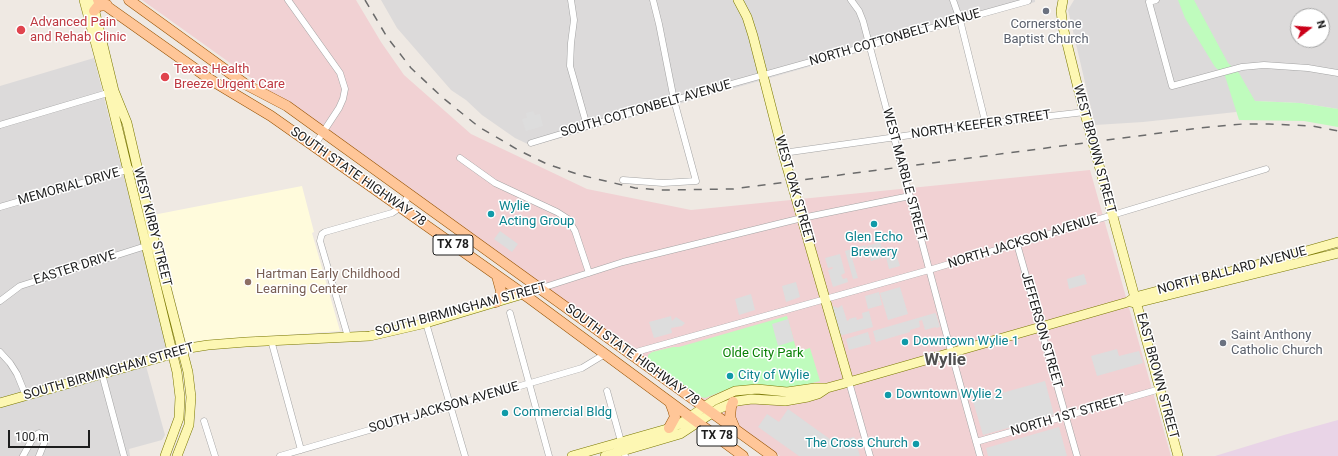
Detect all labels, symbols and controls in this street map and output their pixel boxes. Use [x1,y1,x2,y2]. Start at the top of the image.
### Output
street label: NORTH COTTONBELT AVENUE [808,6,982,70]
marker: Cornerstone Baptist Church [1041,6,1051,16]
north arrow [1290,8,1330,48]
place label: Advanced Pain and Rehab Clinic [30,15,126,46]
place label: Cornerstone Baptist Church [1003,17,1089,48]
text: N [1314,19,1328,30]
marker: Advanced Pain and Rehab Clinic [15,24,27,36]
place label: Texas Health Breeze Urgent Care [174,62,285,93]
marker: Texas Health Breeze Urgent Care [159,71,171,83]
street label: SOUTH COTTONBELT AVENUE [559,77,733,141]
street label: WEST BROWN STREET [1069,83,1119,215]
street label: WEST MARBLE STREET [879,107,929,243]
street label: NORTH KEEFER STREET [910,107,1052,143]
street label: SOUTH STATE HIGHWAY 78 [287,124,429,230]
street label: WEST OAK STREET [771,134,817,246]
street label: MEMORIAL DRIVE [16,165,122,209]
street label: WEST KIRBY STREET [130,166,174,288]
place label: Wylie Acting Group [499,199,574,230]
marker: Wylie Acting Group [486,209,496,219]
street label: NORTH JACKSON AVENUE [946,212,1100,272]
marker: Glen Echo Brewery [869,219,879,229]
place label: Glen Echo Brewery [845,230,903,261]
road number: TX 78 [433,235,473,255]
street label: NORTH BALLARD AVENUE [1156,244,1308,298]
street label: EASTER DRIVE [32,247,118,289]
place label: Hartman Early Childhood Learning Center [256,267,400,298]
street label: JEFFERSON STREET [1017,270,1065,390]
marker: Hartman Early Childhood Learning Center [243,277,253,287]
street label: SOUTH BIRMINGHAM STREET [374,280,548,340]
street label: SOUTH STATE HIGHWAY 78 [562,301,702,409]
street label: EAST BROWN STREET [1133,311,1181,441]
place label: Saint Anthony Catholic Church [1231,328,1323,359]
place label: Downtown Wylie 1 [913,334,1019,350]
marker: Downtown Wylie 1 [900,337,910,347]
marker: Saint Anthony Catholic Church [1218,338,1228,348]
street label: SOUTH BIRMINGHAM STREET [22,340,196,404]
park label: Olde City Park [722,346,804,362]
district label: Wylie [924,351,966,371]
place label: City of Wylie [738,368,809,384]
marker: City of Wylie [725,371,735,381]
street label: SOUTH JACKSON AVENUE [367,379,521,437]
place label: Downtown Wylie 2 [896,387,1002,403]
marker: Downtown Wylie 2 [883,390,893,400]
street label: NORTH 1ST STREET [1009,392,1127,440]
place label: Commercial Bldg [513,405,612,421]
marker: Commercial Bldg [500,408,510,418]
scale bar [10,422,92,448]
road number: TX 78 [697,426,737,446]
text: 100 m [15,430,49,444]
place label: The Cross Church [805,436,908,452]
marker: The Cross Church [911,439,921,449]

